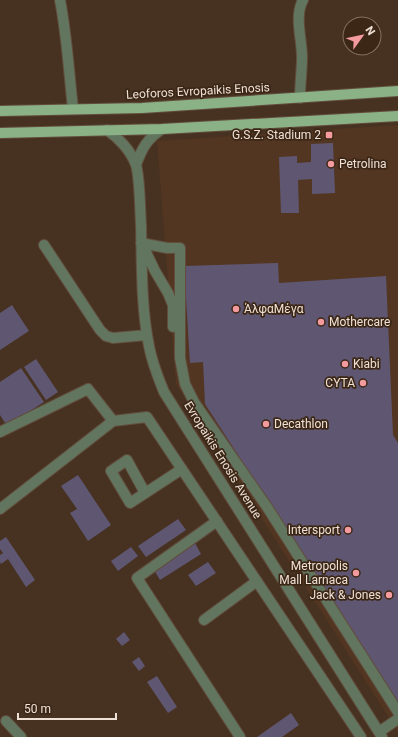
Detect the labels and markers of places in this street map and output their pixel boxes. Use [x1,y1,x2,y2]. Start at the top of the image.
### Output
place label: G.S.Z. Stadium 2 [232,128,321,142]
marker: G.S.Z. Stadium 2 [324,130,334,140]
place label: Petrolina [339,157,387,171]
marker: Petrolina [326,159,336,169]
place label: ΆλφαΜέγα [244,302,304,316]
marker: ΆλφαΜέγα [231,304,241,314]
place label: Mothercare [329,315,390,329]
marker: Mothercare [316,317,326,327]
place label: Kiabi [353,357,380,371]
marker: Kiabi [340,359,350,369]
place label: CYTA [325,376,355,390]
marker: CYTA [358,378,368,388]
place label: Decathlon [274,417,328,431]
marker: Decathlon [261,419,271,429]
place label: Intersport [288,523,340,537]
marker: Intersport [343,525,353,535]
place label: Metropolis Mall Larnaca [279,559,348,587]
marker: Metropolis Mall Larnaca [351,568,361,578]
place label: Jack & Jones [309,588,381,602]
marker: Jack & Jones [384,590,394,600]

